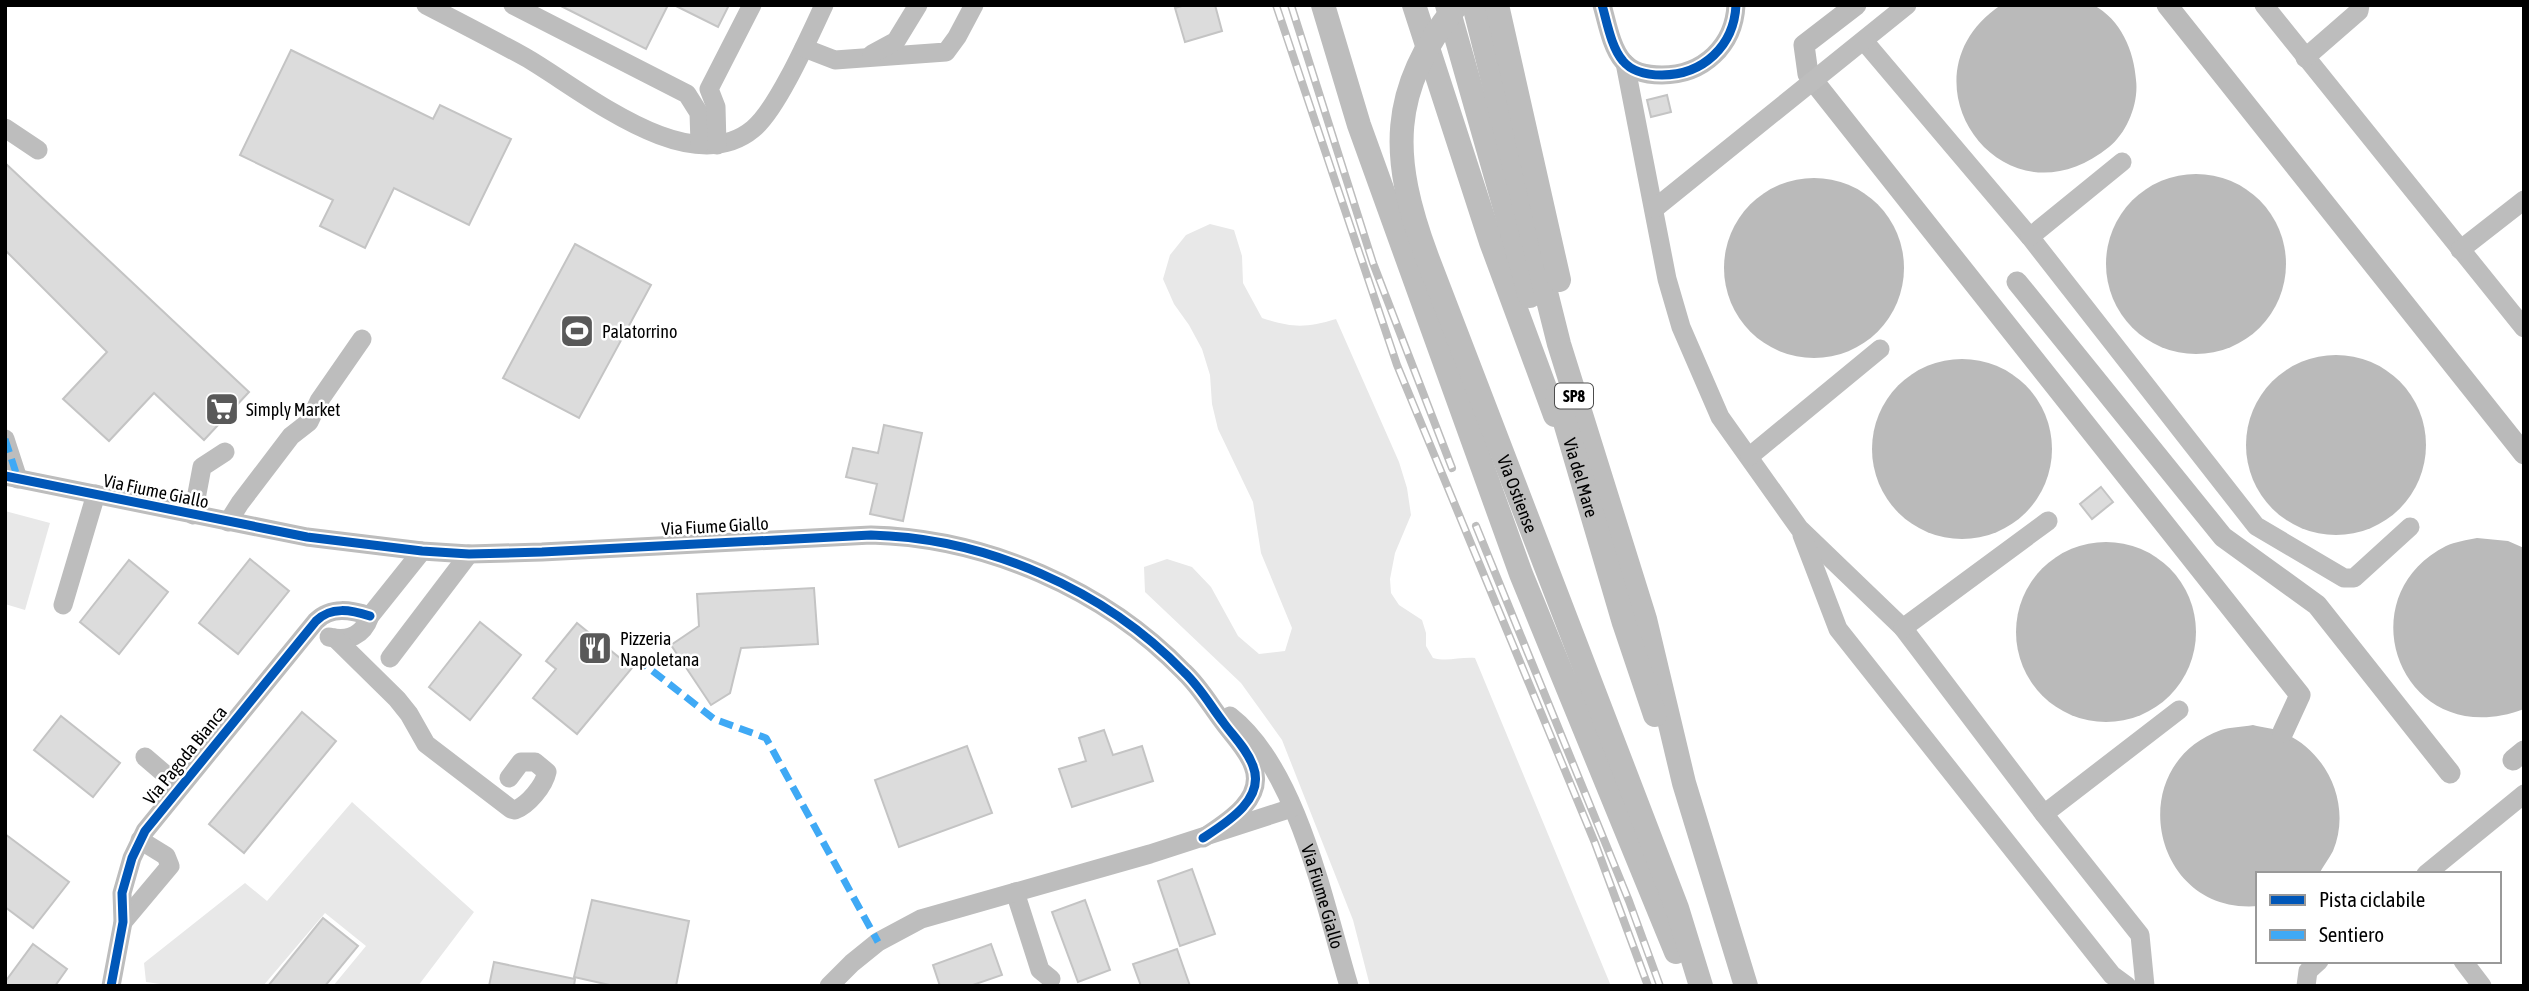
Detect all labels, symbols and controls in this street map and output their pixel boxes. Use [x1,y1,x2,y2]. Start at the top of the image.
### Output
sports icon: Palatorrino [558,312,596,350]
place label: Palatorrino [602,321,677,342]
road number: SP8 [1555,384,1593,408]
supermarket icon: Simply Market [203,390,241,428]
place label: Simply Market [246,399,340,420]
street label: Via del Mare [1560,435,1603,520]
street label: Via Ostiense [1494,452,1542,536]
street label: Via Fiume Giallo [101,470,211,512]
street label: Via Fiume Giallo [661,513,769,539]
place label: Pizzeria Napoletana [620,628,699,670]
restaurant icon: Pizzeria Napoletana [576,629,614,667]
street label: Via Pagoda Bianca [139,702,231,808]
street label: Via Fiume Giallo [1297,842,1348,951]
legend [2256,872,2501,963]
text: Pista ciclabile [2319,887,2425,911]
text: Sentiero [2319,922,2384,946]

